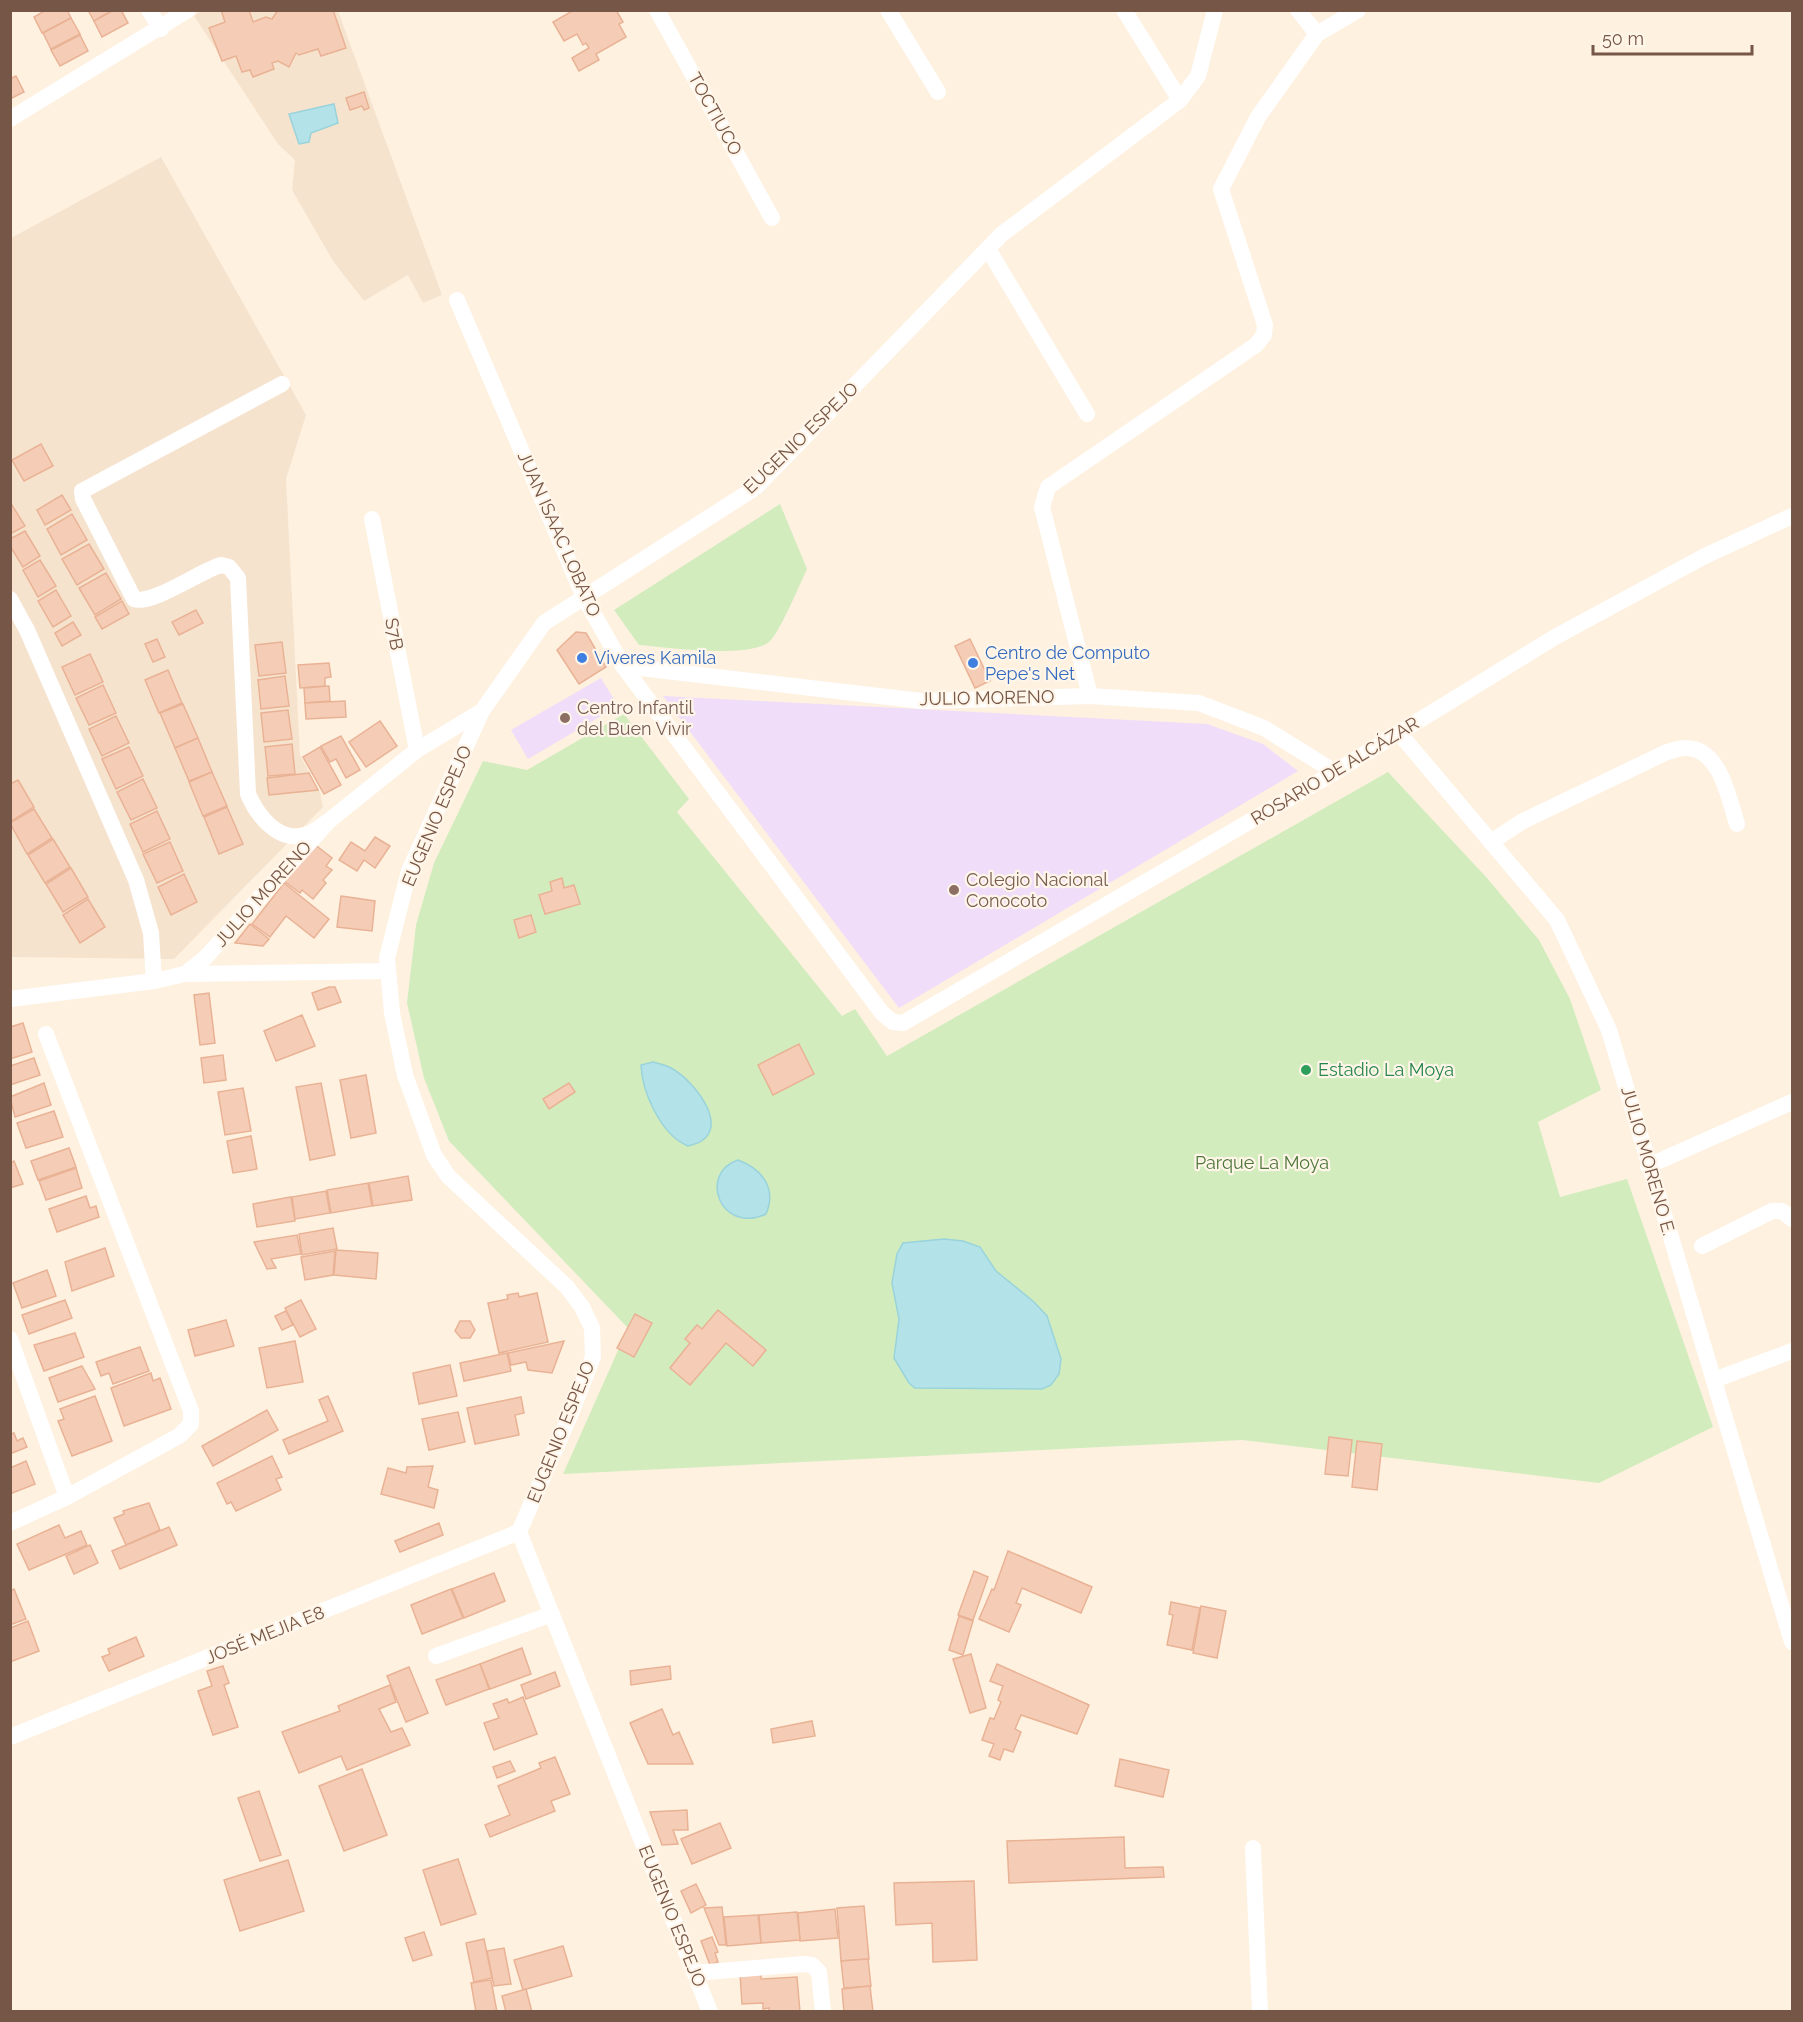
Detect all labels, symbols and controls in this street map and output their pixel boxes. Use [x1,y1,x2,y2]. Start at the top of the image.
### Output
scale bar [1593,18,1752,56]
text: 50 m [1602,28,1644,49]
street label: TOCTIUCO [684,69,747,159]
street label: EUGENIO ESPEJO [739,378,862,498]
street label: JUAN ISAAC LOBATO [514,448,605,620]
street label: S7B [381,616,408,652]
place label: Centro de Computo Pepe's Net [985,642,1150,684]
place label: Viveres Kamila [594,647,716,668]
marker: Viveres Kamila [575,651,589,665]
marker: Centro de Computo Pepe's Net [966,656,980,670]
street label: JULIO MORENO [919,686,1055,709]
place label: Centro Infantil del Buen Vivir [577,697,694,739]
marker: Centro Infantil del Buen Vivir [558,711,572,725]
street label: ROSARIO DE ALCÁZAR [1247,711,1423,829]
street label: EUGENIO ESPEJO [397,742,476,889]
street label: JULIO MORENO [210,837,316,951]
place label: Colegio Nacional Conocoto [966,869,1108,911]
marker: Colegio Nacional Conocoto [947,883,961,897]
place label: Estadio La Moya [1318,1059,1454,1080]
marker: Estadio La Moya [1299,1063,1313,1077]
street label: JULIO MORENO E. [1617,1084,1680,1238]
park label: Parque La Moya [1195,1152,1329,1173]
street label: EUGENIO ESPEJO [523,1358,599,1506]
street label: JOSÉ MEJIA E8 [202,1600,327,1668]
street label: EUGENIO ESPEJO [634,1842,710,1990]

